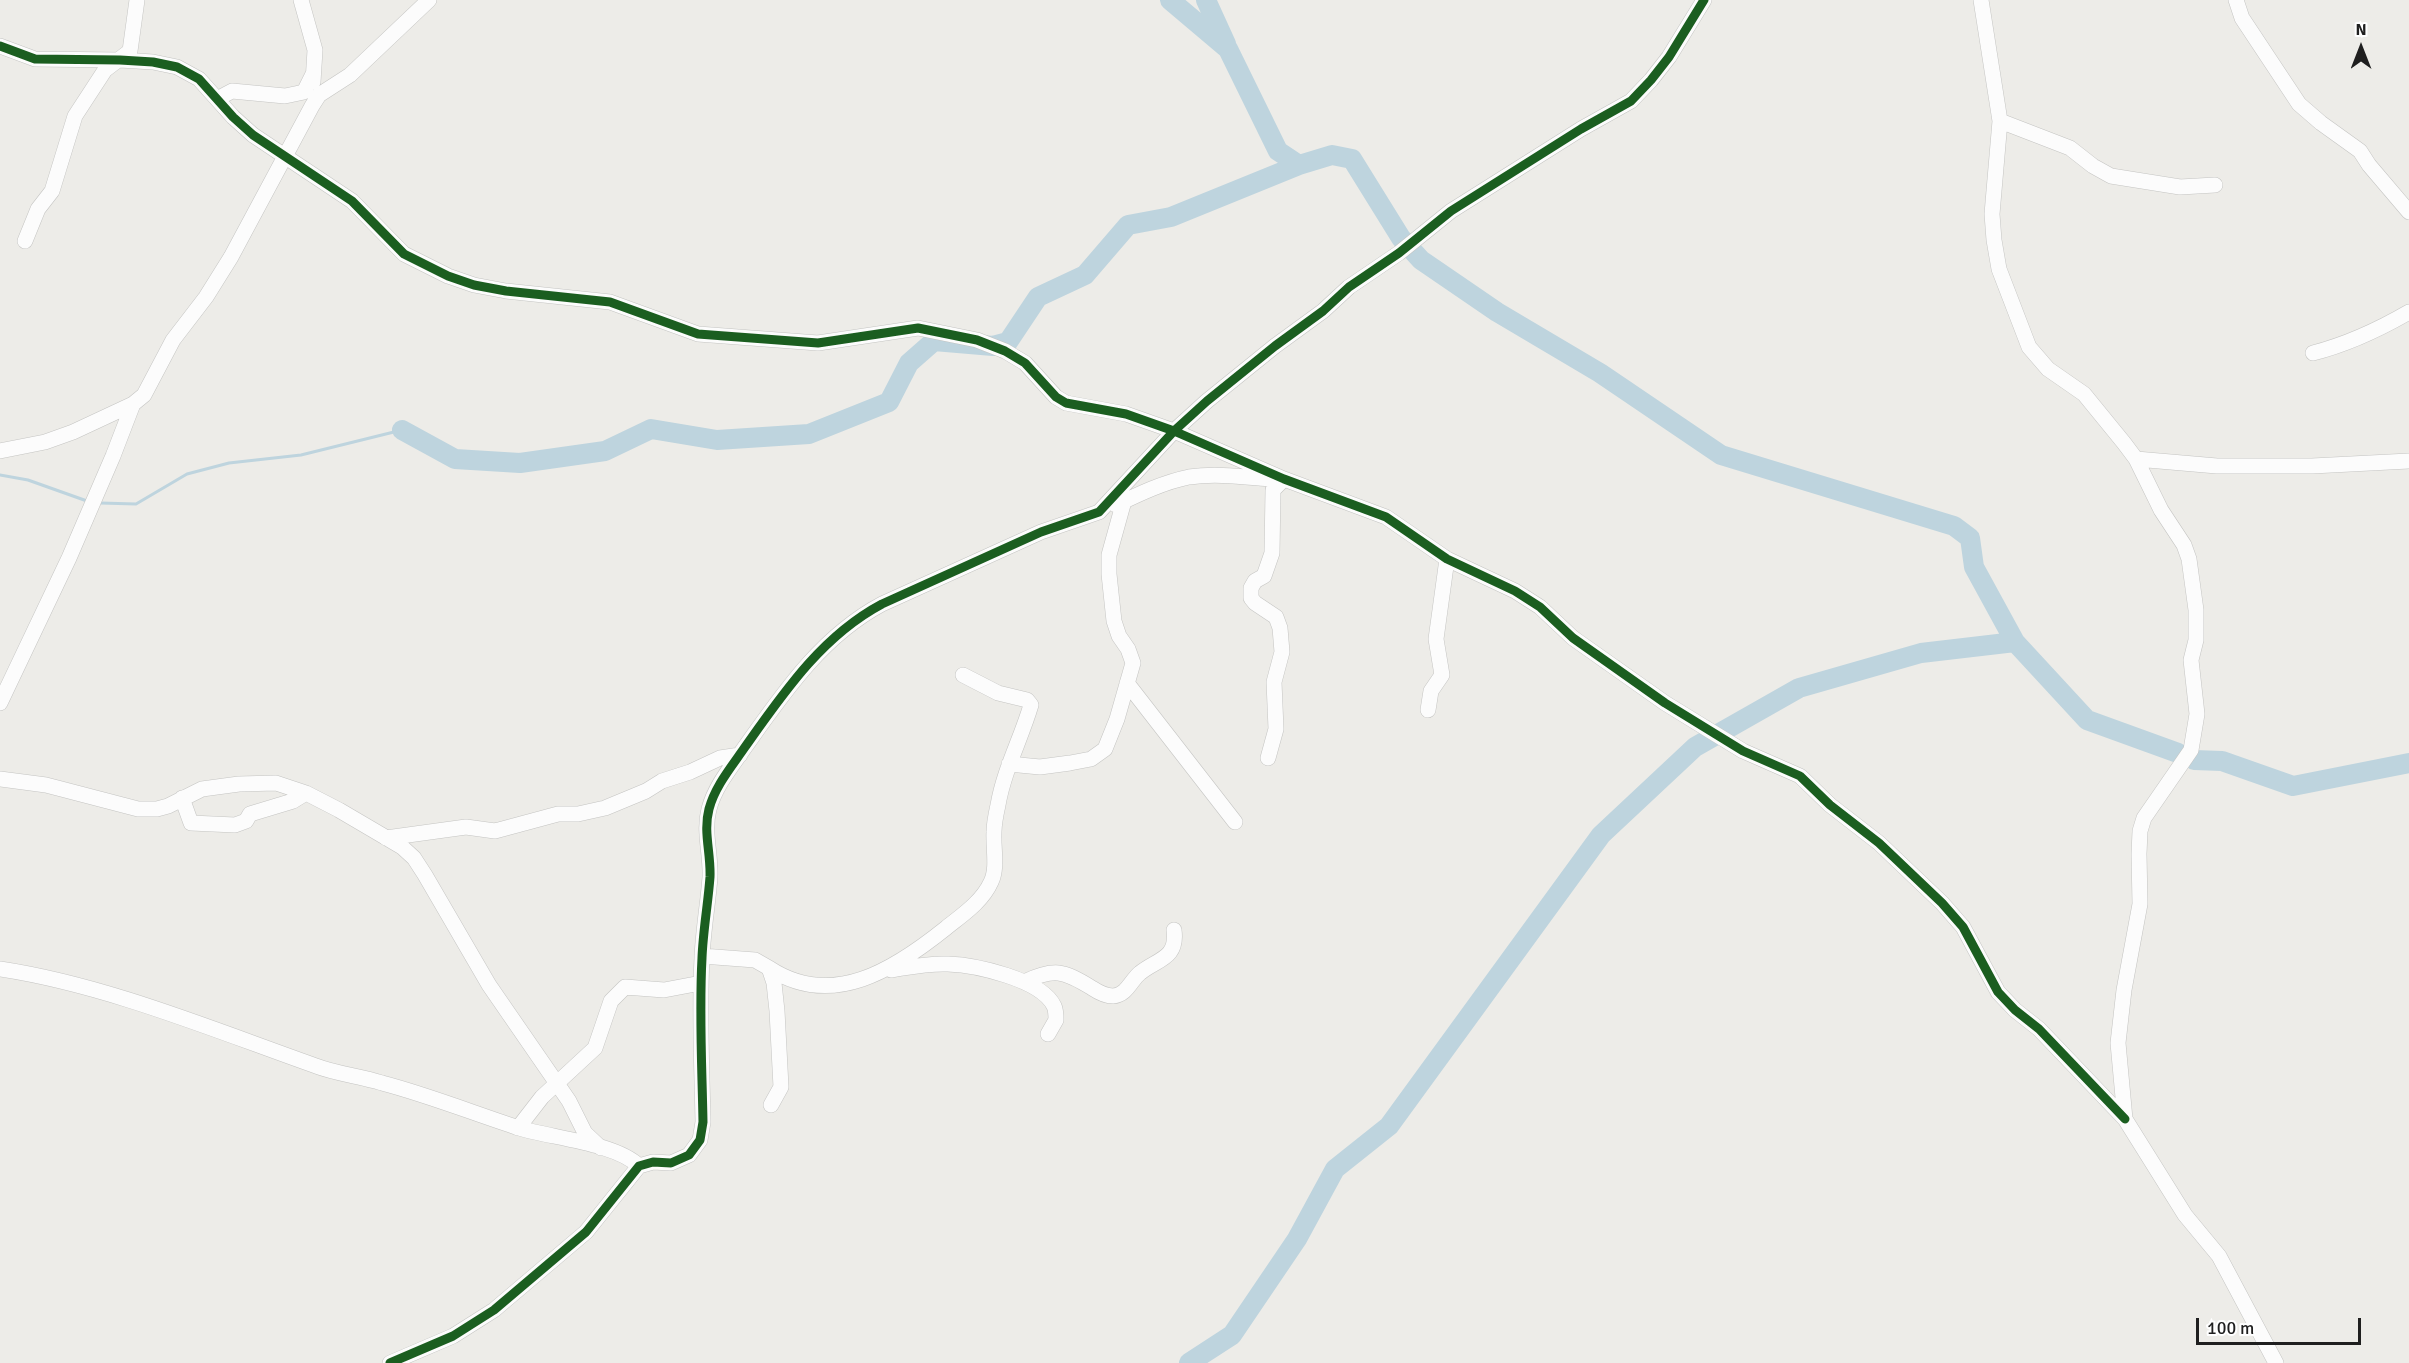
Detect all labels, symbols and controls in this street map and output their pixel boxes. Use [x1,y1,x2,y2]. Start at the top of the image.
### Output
north arrow [2331,18,2391,78]
text: N [2355,20,2367,40]
scale bar [2199,1306,2364,1344]
text: 100 m [2207,1317,2254,1339]

